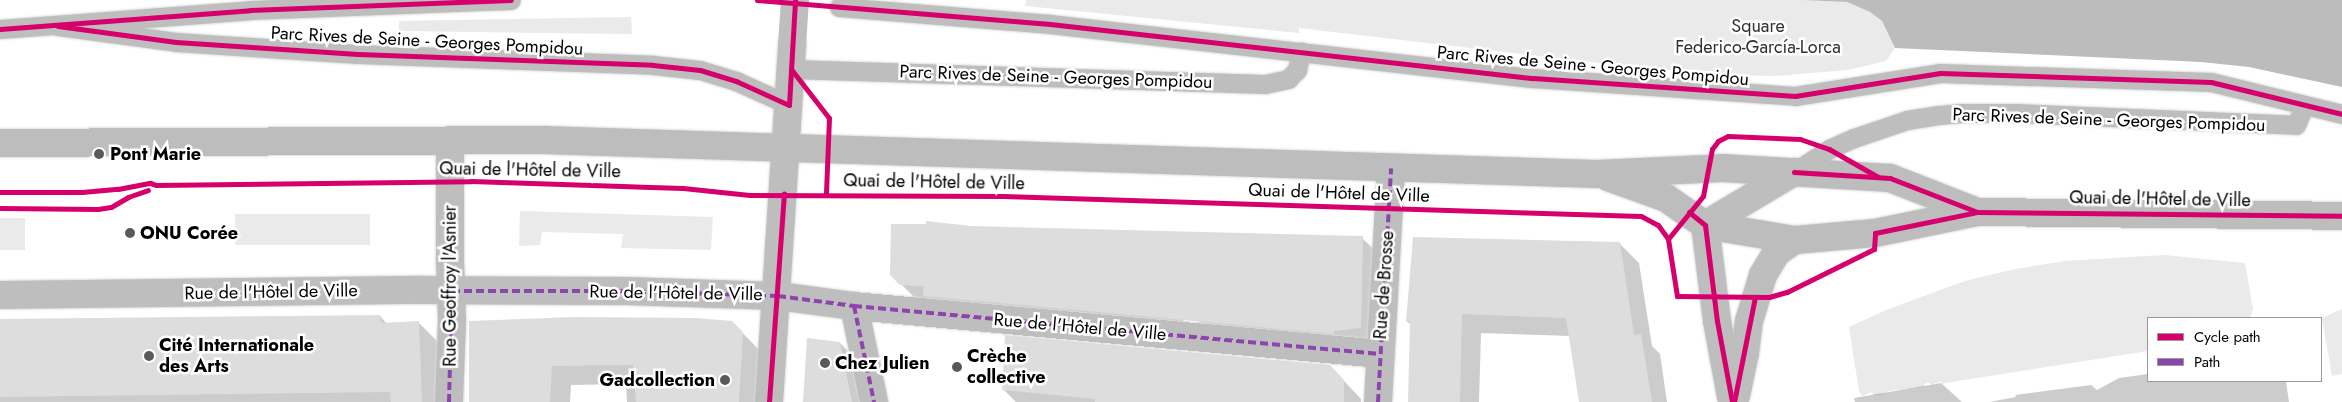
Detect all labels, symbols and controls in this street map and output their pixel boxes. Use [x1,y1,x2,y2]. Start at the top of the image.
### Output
park label: Square Federico-García-Lorca [1675,16,1841,58]
street label: Parc Rives de Seine - Georges Pompidou [270,22,584,60]
street label: Parc Rives de Seine - Georges Pompidou [1436,42,1750,90]
street label: Parc Rives de Seine - Georges Pompidou [899,61,1213,93]
street label: Parc Rives de Seine - Georges Pompidou [1952,104,2266,136]
place label: Pont Marie [110,143,201,165]
marker: Pont Marie [92,147,106,161]
street label: Quai de l'Hôtel de Ville [439,158,621,182]
street label: Quai de l'Hôtel de Ville [843,170,1025,194]
street label: Quai de l'Hôtel de Ville [1248,179,1430,207]
street label: Quai de l'Hôtel de Ville [2069,187,2251,211]
street label: Rue Geoffroy l'Asnier [439,205,461,367]
place label: ONU Corée [140,222,238,244]
marker: ONU Corée [124,227,136,239]
street label: Rue de Brosse [1369,230,1399,340]
street label: Rue de l'Hôtel de Ville [184,280,358,304]
street label: Rue de l'Hôtel de Ville [589,281,763,305]
street label: Rue de l'Hôtel de Ville [993,309,1167,345]
legend [2147,317,2322,382]
text: Cycle path [2194,326,2261,348]
place label: Cité Internationale des Arts [159,335,314,378]
place label: Crèche collective [967,346,1046,388]
marker: Cité Internationale des Arts [143,350,155,362]
text: Path [2194,351,2220,373]
place label: Chez Julien [835,352,929,374]
marker: Chez Julien [819,357,831,369]
marker: Crèche collective [951,361,963,373]
place label: Gadcollection [599,369,715,391]
marker: Gadcollection [719,374,731,386]

